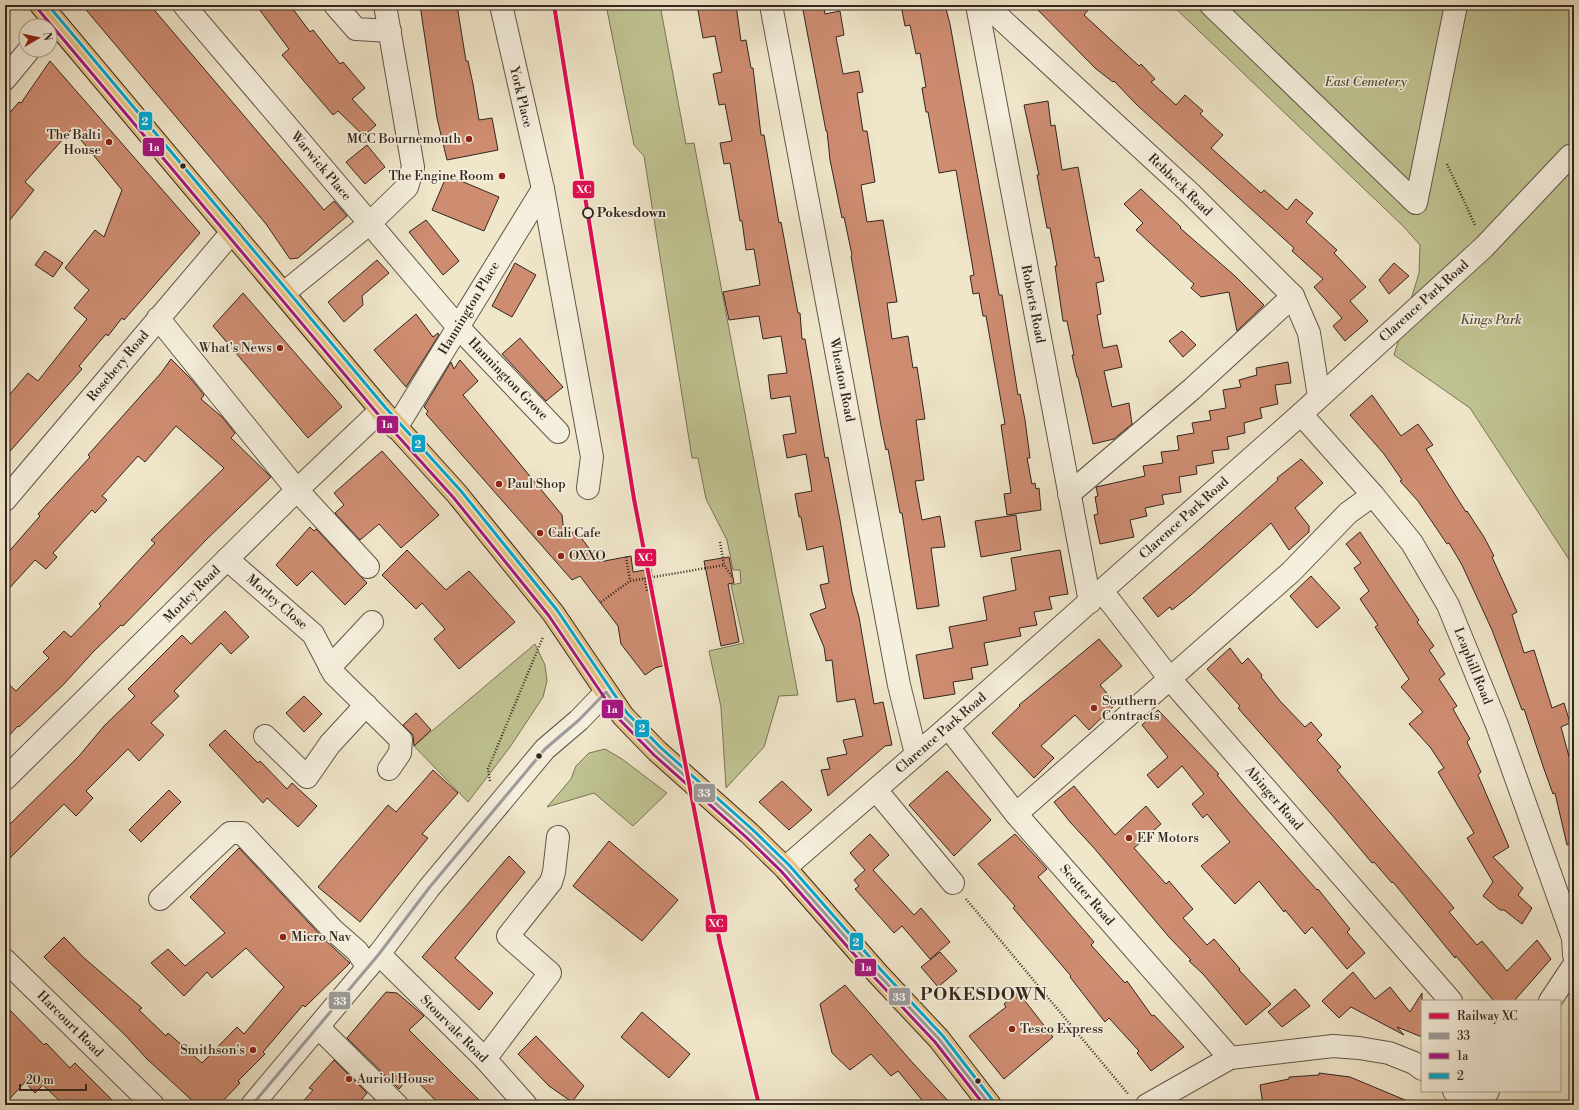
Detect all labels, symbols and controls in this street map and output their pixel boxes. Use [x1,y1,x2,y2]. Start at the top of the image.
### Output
north arrow [18,18,58,58]
text: N [39,31,55,42]
street label: York Place [506,64,536,130]
park label: East Cemetery [1324,74,1407,90]
line badge: 2 [138,111,153,131]
text: 2 [142,115,149,129]
place label: The Balti House [47,127,101,158]
street label: Warwick Place [287,127,355,204]
place label: MCC Bournemouth [346,131,461,147]
marker: MCC Bournemouth [464,134,474,144]
marker: The Balti House [104,137,114,147]
line badge: 1a [142,137,165,157]
text: 1a [148,141,160,155]
street label: Rebbeck Road [1145,150,1216,220]
unlabelled marker [178,161,188,171]
place label: The Engine Room [388,168,495,184]
marker: The Engine Room [497,171,507,181]
line badge: XC [572,180,595,199]
text: XC [575,183,592,197]
place label: Pokesdown [597,205,666,221]
marker: Pokesdown [582,207,594,219]
street label: Clarence Park Road [1376,256,1472,345]
street label: Hannington Place [435,258,503,358]
street label: Roberts Road [1018,264,1049,345]
park label: Kings Park [1460,312,1522,328]
street label: Rosebery Road [84,327,153,405]
street label: Hannington Grove [465,334,552,424]
street label: Wheaton Road [826,336,858,424]
place label: What's News [198,340,272,356]
marker: What's News [275,343,285,353]
line badge: 1a [376,415,399,434]
text: 1a [381,418,393,432]
line badge: 2 [411,434,426,453]
text: 2 [415,438,422,452]
street label: Clarence Park Road [1136,473,1232,562]
place label: Paul Shop [507,476,566,492]
marker: Paul Shop [494,479,504,489]
place label: Cali Cafe [548,525,601,541]
marker: Cali Cafe [535,528,545,538]
place label: OXXO [569,548,606,564]
line badge: XC [634,548,657,567]
marker: OXXO [556,551,566,561]
text: XC [636,551,653,565]
street label: Morley Road [160,562,224,626]
street label: Morley Close [243,571,311,633]
street label: Leaphill Road [1450,625,1496,707]
street label: Clarence Park Road [892,689,990,777]
place label: Southern Contracts [1102,693,1160,724]
line badge: 1a [601,699,624,719]
text: 1a [606,703,618,717]
marker: Southern Contracts [1089,703,1099,713]
line badge: 2 [634,719,650,738]
text: 2 [639,722,646,736]
unlabelled marker [534,751,544,761]
street label: Abinger Road [1241,762,1307,834]
line badge: 33 [693,783,716,803]
text: 33 [697,787,711,801]
place label: EF Motors [1137,830,1199,846]
marker: EF Motors [1124,833,1134,843]
street label: Scotter Road [1056,861,1118,929]
line badge: XC [705,914,728,933]
text: XC [707,917,724,931]
place label: Micro Nav [291,929,352,945]
marker: Micro Nav [278,932,288,942]
line badge: 2 [849,932,864,951]
text: 2 [853,936,860,950]
line badge: 1a [854,958,877,977]
text: 1a [860,961,872,975]
district label: POKESDOWN [920,984,1048,1006]
line badge: 33 [888,987,911,1006]
street label: Harcourt Road [34,988,107,1061]
line badge: 33 [328,991,351,1010]
text: 33 [892,991,906,1005]
street label: Stourvale Road [417,992,492,1067]
text: 33 [333,995,347,1009]
legend [1421,1000,1561,1092]
text: Railway XC [1457,1009,1518,1024]
place label: Tesco Express [1020,1021,1104,1037]
marker: Tesco Express [1007,1024,1017,1034]
text: 33 [1457,1029,1471,1044]
place label: Smithson's [180,1042,245,1058]
marker: Smithson's [248,1045,258,1055]
text: 1a [1457,1049,1469,1064]
scale bar [20,1066,86,1092]
text: 2 [1457,1069,1464,1084]
place label: Auriol House [356,1071,435,1087]
text: 20 m [26,1073,54,1088]
marker: Auriol House [344,1074,354,1084]
unlabelled marker [973,1076,983,1086]

